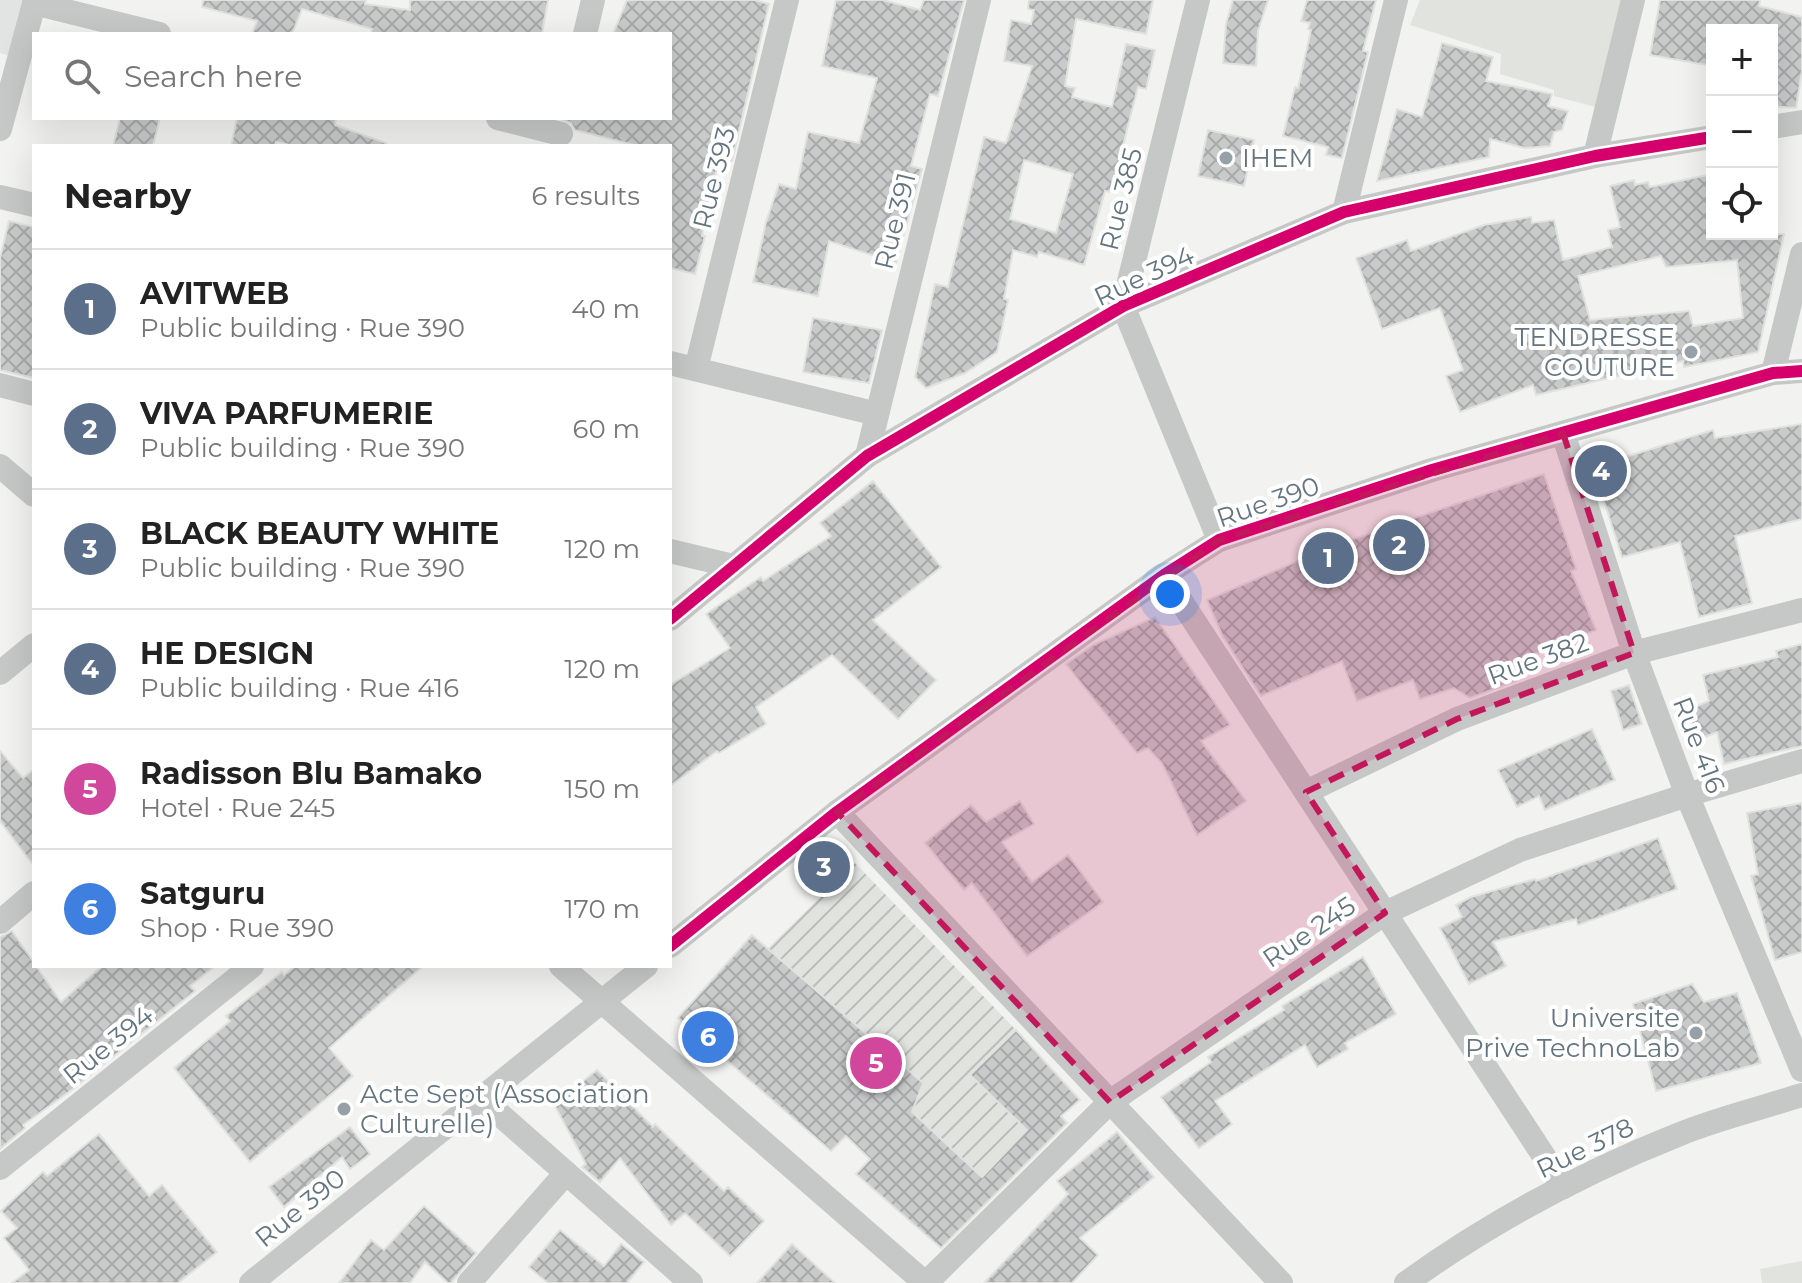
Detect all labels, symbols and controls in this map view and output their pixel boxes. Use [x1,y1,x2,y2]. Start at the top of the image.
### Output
map controls [1706,24,1778,240]
button: + [1706,24,1778,96]
search box [32,32,672,120]
icon: search [60,54,104,98]
text: Search here [124,58,302,95]
button: − [1706,96,1778,168]
street label: Rue 393 [686,124,742,232]
place label: IHEM [1242,142,1313,174]
street label: Rue 385 [1093,144,1149,254]
marker: IHEM [1217,149,1235,167]
button: locate [1706,168,1778,240]
street label: Rue 391 [868,169,922,273]
text: Nearby [64,175,191,217]
text: 6 results [531,180,640,212]
street label: Rue 394 [1089,239,1199,313]
text: AVITWEB [140,275,289,312]
text: 1 [85,293,95,325]
text: 40 m [571,293,640,325]
text: Public building · Rue 390 [140,312,465,344]
place label: TENDRESSE COUTURE [1515,321,1675,383]
marker: TENDRESSE COUTURE [1682,343,1700,361]
text: VIVA PARFUMERIE [140,395,433,432]
text: 2 [82,413,98,445]
text: 60 m [573,413,640,445]
text: Public building · Rue 390 [140,432,465,464]
pin: 4 [1575,441,1627,501]
street label: Rue 390 [1212,470,1324,534]
text: BLACK BEAUTY WHITE [140,515,499,552]
pin: 2 [1373,515,1425,575]
pin: 1 [1302,528,1354,588]
text: 3 [82,533,98,565]
text: 120 m [564,533,640,565]
text: Public building · Rue 390 [140,552,465,584]
your location [1150,574,1190,614]
street label: Rue 382 [1483,626,1593,692]
text: HE DESIGN [140,635,314,672]
text: 4 [81,653,99,685]
text: 120 m [564,653,640,685]
text: Public building · Rue 416 [140,672,459,704]
street label: Rue 416 [1666,692,1732,798]
text: Radisson Blu Bamako [140,755,482,792]
text: 5 [82,773,98,805]
text: 150 m [564,773,640,805]
text: Hotel · Rue 245 [140,792,335,824]
pin: 3 [798,837,850,897]
text: Satguru [140,875,265,912]
street label: Rue 245 [1257,889,1361,975]
text: 6 [82,893,98,925]
text: 170 m [564,893,640,925]
text: Shop · Rue 390 [140,912,334,944]
street label: Rue 394 [57,999,159,1091]
place label: Universite Prive TechnoLab [1465,1002,1680,1064]
pin: 6 [682,1007,734,1067]
marker: Universite Prive TechnoLab [1687,1024,1705,1042]
pin: 5 [850,1033,902,1093]
place label: Acte Sept (Association Culturelle) [360,1078,650,1140]
marker: Acte Sept (Association Culturelle) [335,1100,353,1118]
street label: Rue 378 [1531,1111,1639,1185]
street label: Rue 390 [249,1162,351,1254]

